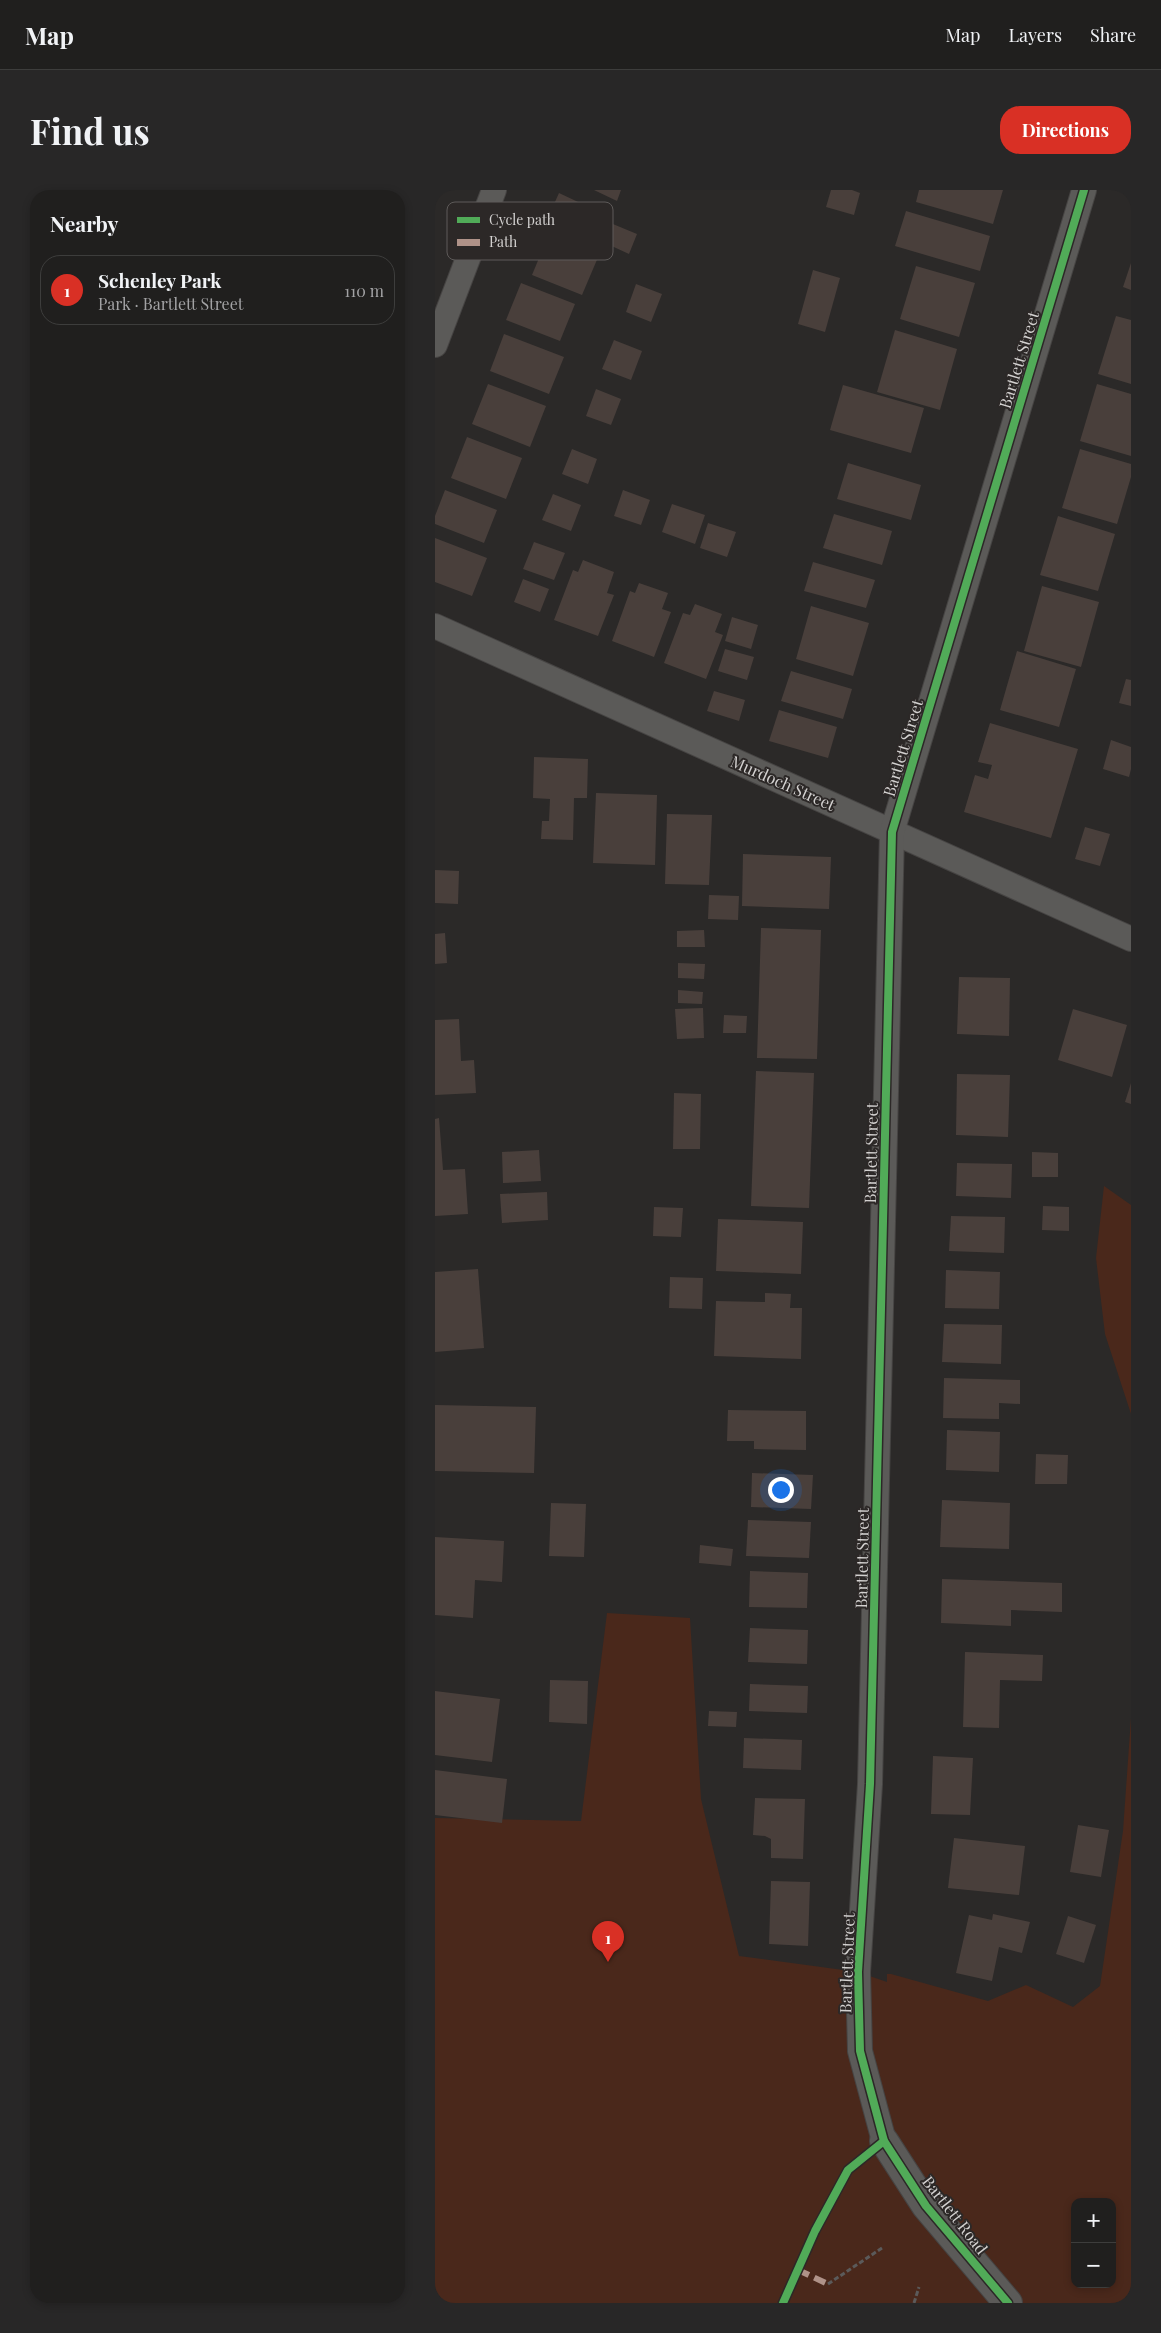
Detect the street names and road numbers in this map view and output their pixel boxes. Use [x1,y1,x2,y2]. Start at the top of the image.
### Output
street label: Bartlett Street [994,308,1043,411]
street label: Bartlett Street [878,696,927,799]
street label: Murdoch Street [728,750,839,815]
street label: Bartlett Street [859,1102,882,1203]
street label: Bartlett Street [850,1507,873,1608]
street label: Bartlett Street [834,1912,859,2014]
street label: Bartlett Road [918,2171,993,2258]

